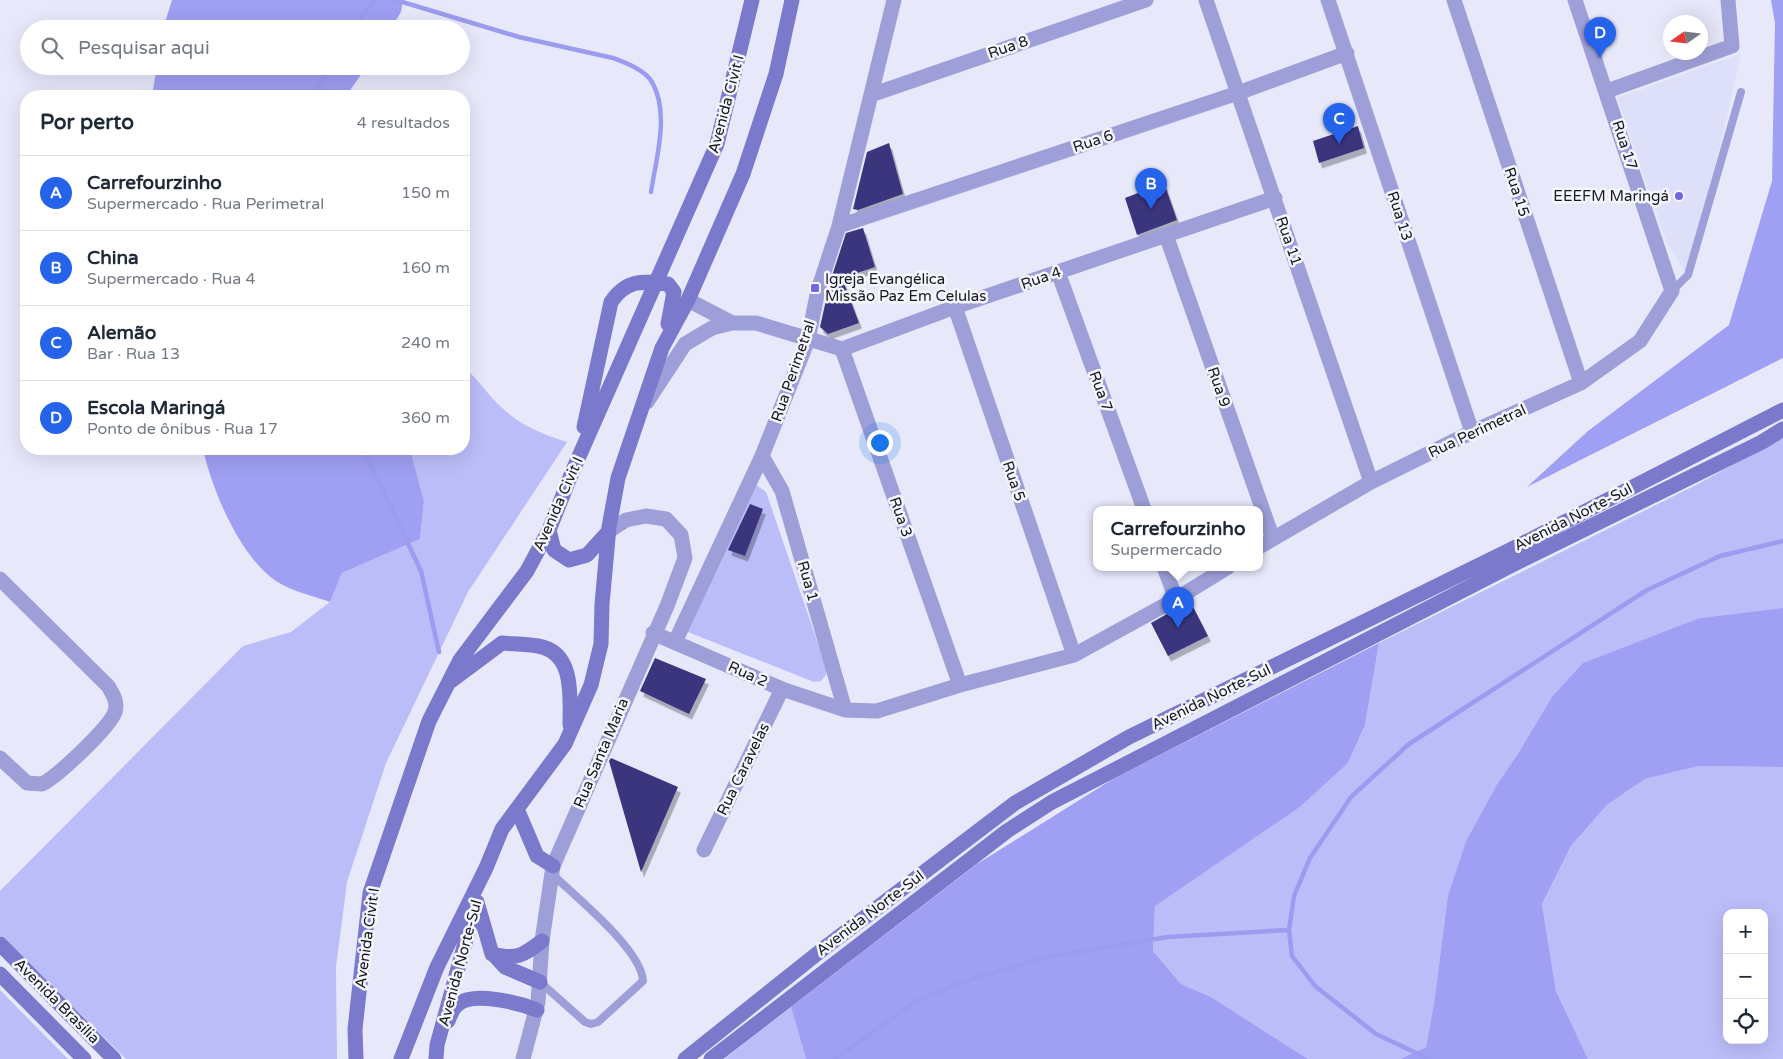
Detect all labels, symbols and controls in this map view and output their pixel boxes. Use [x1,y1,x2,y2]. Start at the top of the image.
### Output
north arrow [1663,15,1708,60]
pin: D [1584,17,1616,58]
search box [20,20,470,75]
street label: Rua 8 [985,32,1031,62]
icon: search [38,34,66,62]
text: Pesquisar aqui [78,37,210,59]
street label: Avenida Civit I [704,53,748,155]
pin: C [1323,103,1355,144]
text: Por perto [40,110,134,135]
text: 4 resultados [357,113,450,133]
street label: Rua 17 [1609,118,1641,172]
street label: Rua 6 [1070,126,1116,156]
street label: Rua 15 [1501,165,1533,219]
pin: B [1135,168,1167,209]
text: Carrefourzinho [87,172,222,194]
text: A [50,183,62,203]
text: 150 m [401,183,450,203]
place label: EEEFM Maringá [1553,187,1669,205]
street label: Rua 13 [1384,189,1416,243]
marker: EEEFM Maringá [1673,190,1685,202]
text: Supermercado · Rua Perimetral [87,194,324,214]
street label: Rua 11 [1272,214,1306,268]
text: China [87,247,139,269]
text: B [50,258,62,278]
text: 160 m [401,258,450,278]
street label: Rua 4 [1018,263,1064,293]
text: Supermercado · Rua 4 [87,269,256,289]
place label: Igreja Evangélica Missão Paz Em Celulas [825,270,986,305]
marker: Igreja Evangélica Missão Paz Em Celulas [809,282,821,294]
street label: Rua Perimetral [767,318,819,424]
text: Alemão [87,322,156,344]
text: C [50,333,62,353]
text: 240 m [401,333,450,353]
text: Bar · Rua 13 [87,344,180,364]
street label: Rua 9 [1204,364,1234,410]
street label: Rua 7 [1085,368,1117,414]
text: Escola Maringá [87,397,225,419]
street label: Rua Perimetral [1425,400,1529,462]
text: D [50,408,62,428]
text: 360 m [401,408,450,428]
text: Ponto de ônibus · Rua 17 [87,419,278,439]
your location [867,430,893,456]
street label: Avenida Civit I [529,454,587,554]
street label: Rua 5 [999,458,1029,504]
street label: Avenida Norte-Sul [1511,479,1635,555]
street label: Rua 3 [886,494,916,540]
popup [1093,506,1263,571]
text: Carrefourzinho [1111,518,1245,540]
text: Supermercado [1111,540,1222,560]
street label: Rua 1 [794,559,822,603]
pin: A [1162,587,1194,628]
street label: Rua 2 [725,657,771,691]
street label: Avenida Norte-Sul [1149,660,1273,734]
street label: Rua Santa Maria [570,695,632,811]
street label: Rua Caravelas [713,720,773,818]
street label: Avenida Norte-Sul [813,867,927,959]
street label: Avenida Civit I [351,887,383,989]
street label: Avenida Norte-Sul [434,898,486,1028]
map controls [1723,909,1768,1044]
button: + [1723,909,1768,954]
button: − [1723,954,1768,999]
street label: Avenida Brasília [11,955,103,1047]
button: locate [1723,999,1768,1044]

